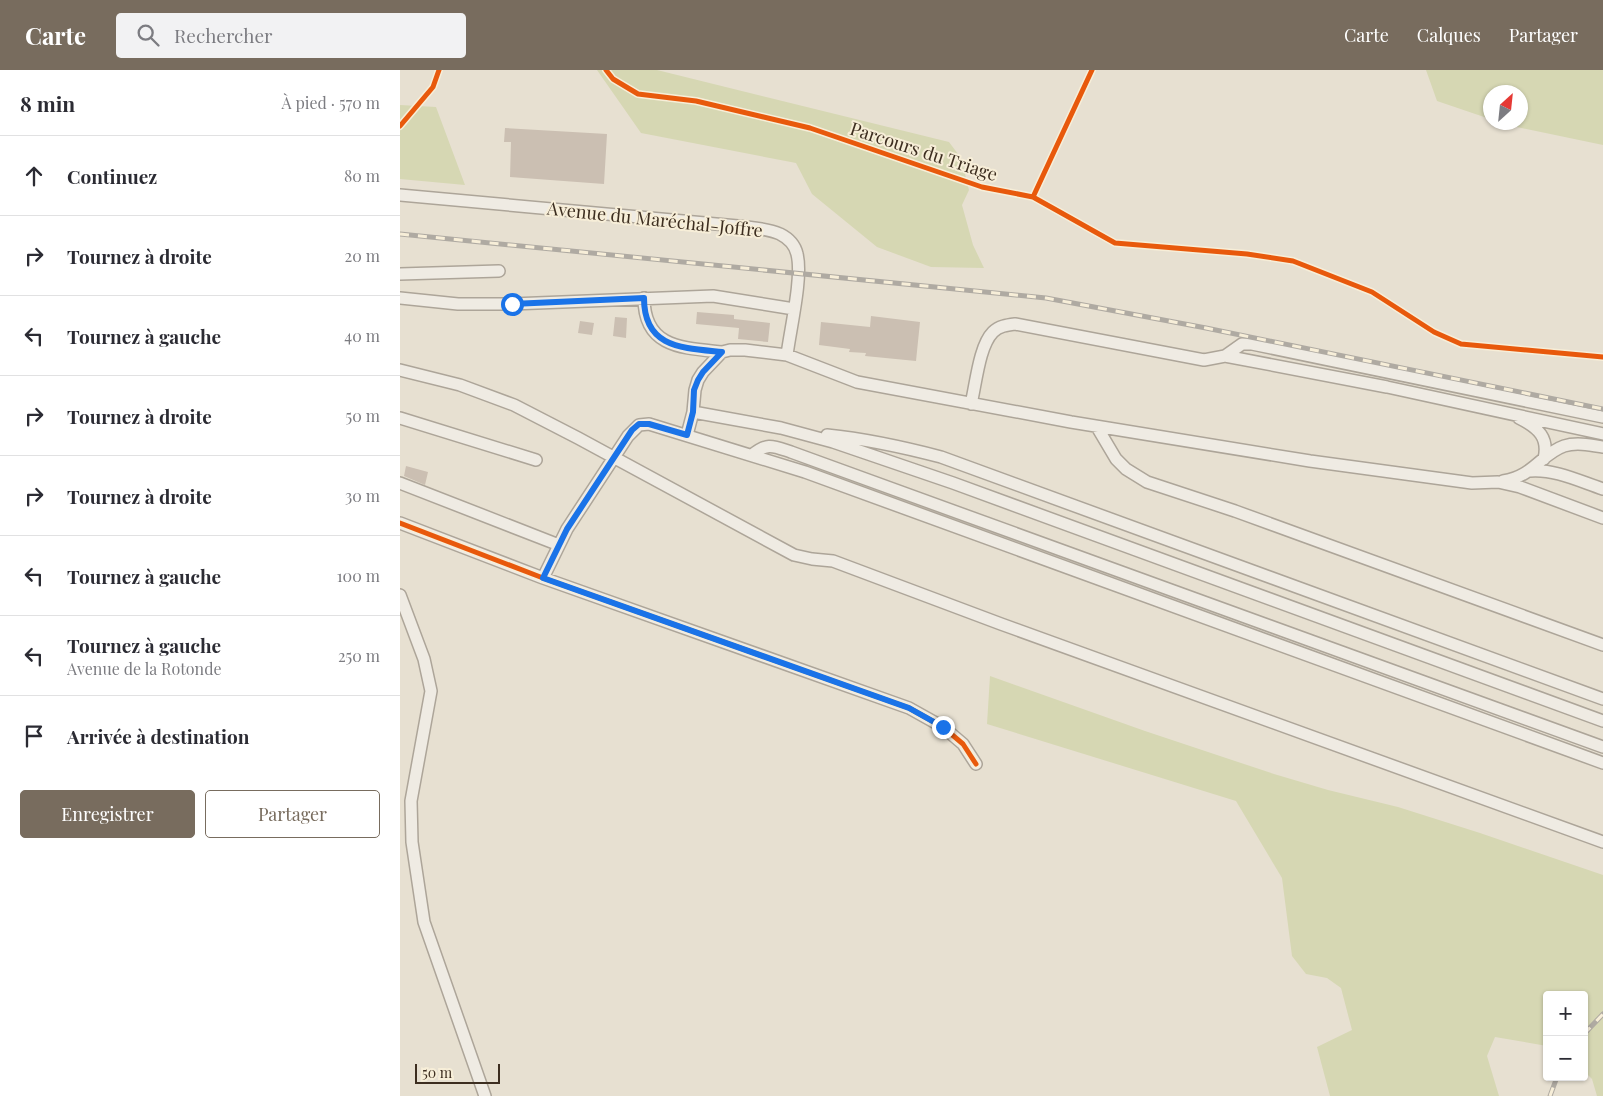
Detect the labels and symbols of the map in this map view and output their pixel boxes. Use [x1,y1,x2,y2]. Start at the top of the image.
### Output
north arrow [1483,85,1528,130]
street label: Parcours du Triage [847,116,1001,186]
street label: Avenue du Maréchal-Joffre [545,196,764,242]
route start [501,293,524,316]
route end [932,716,955,739]
scale bar [415,1061,500,1084]

